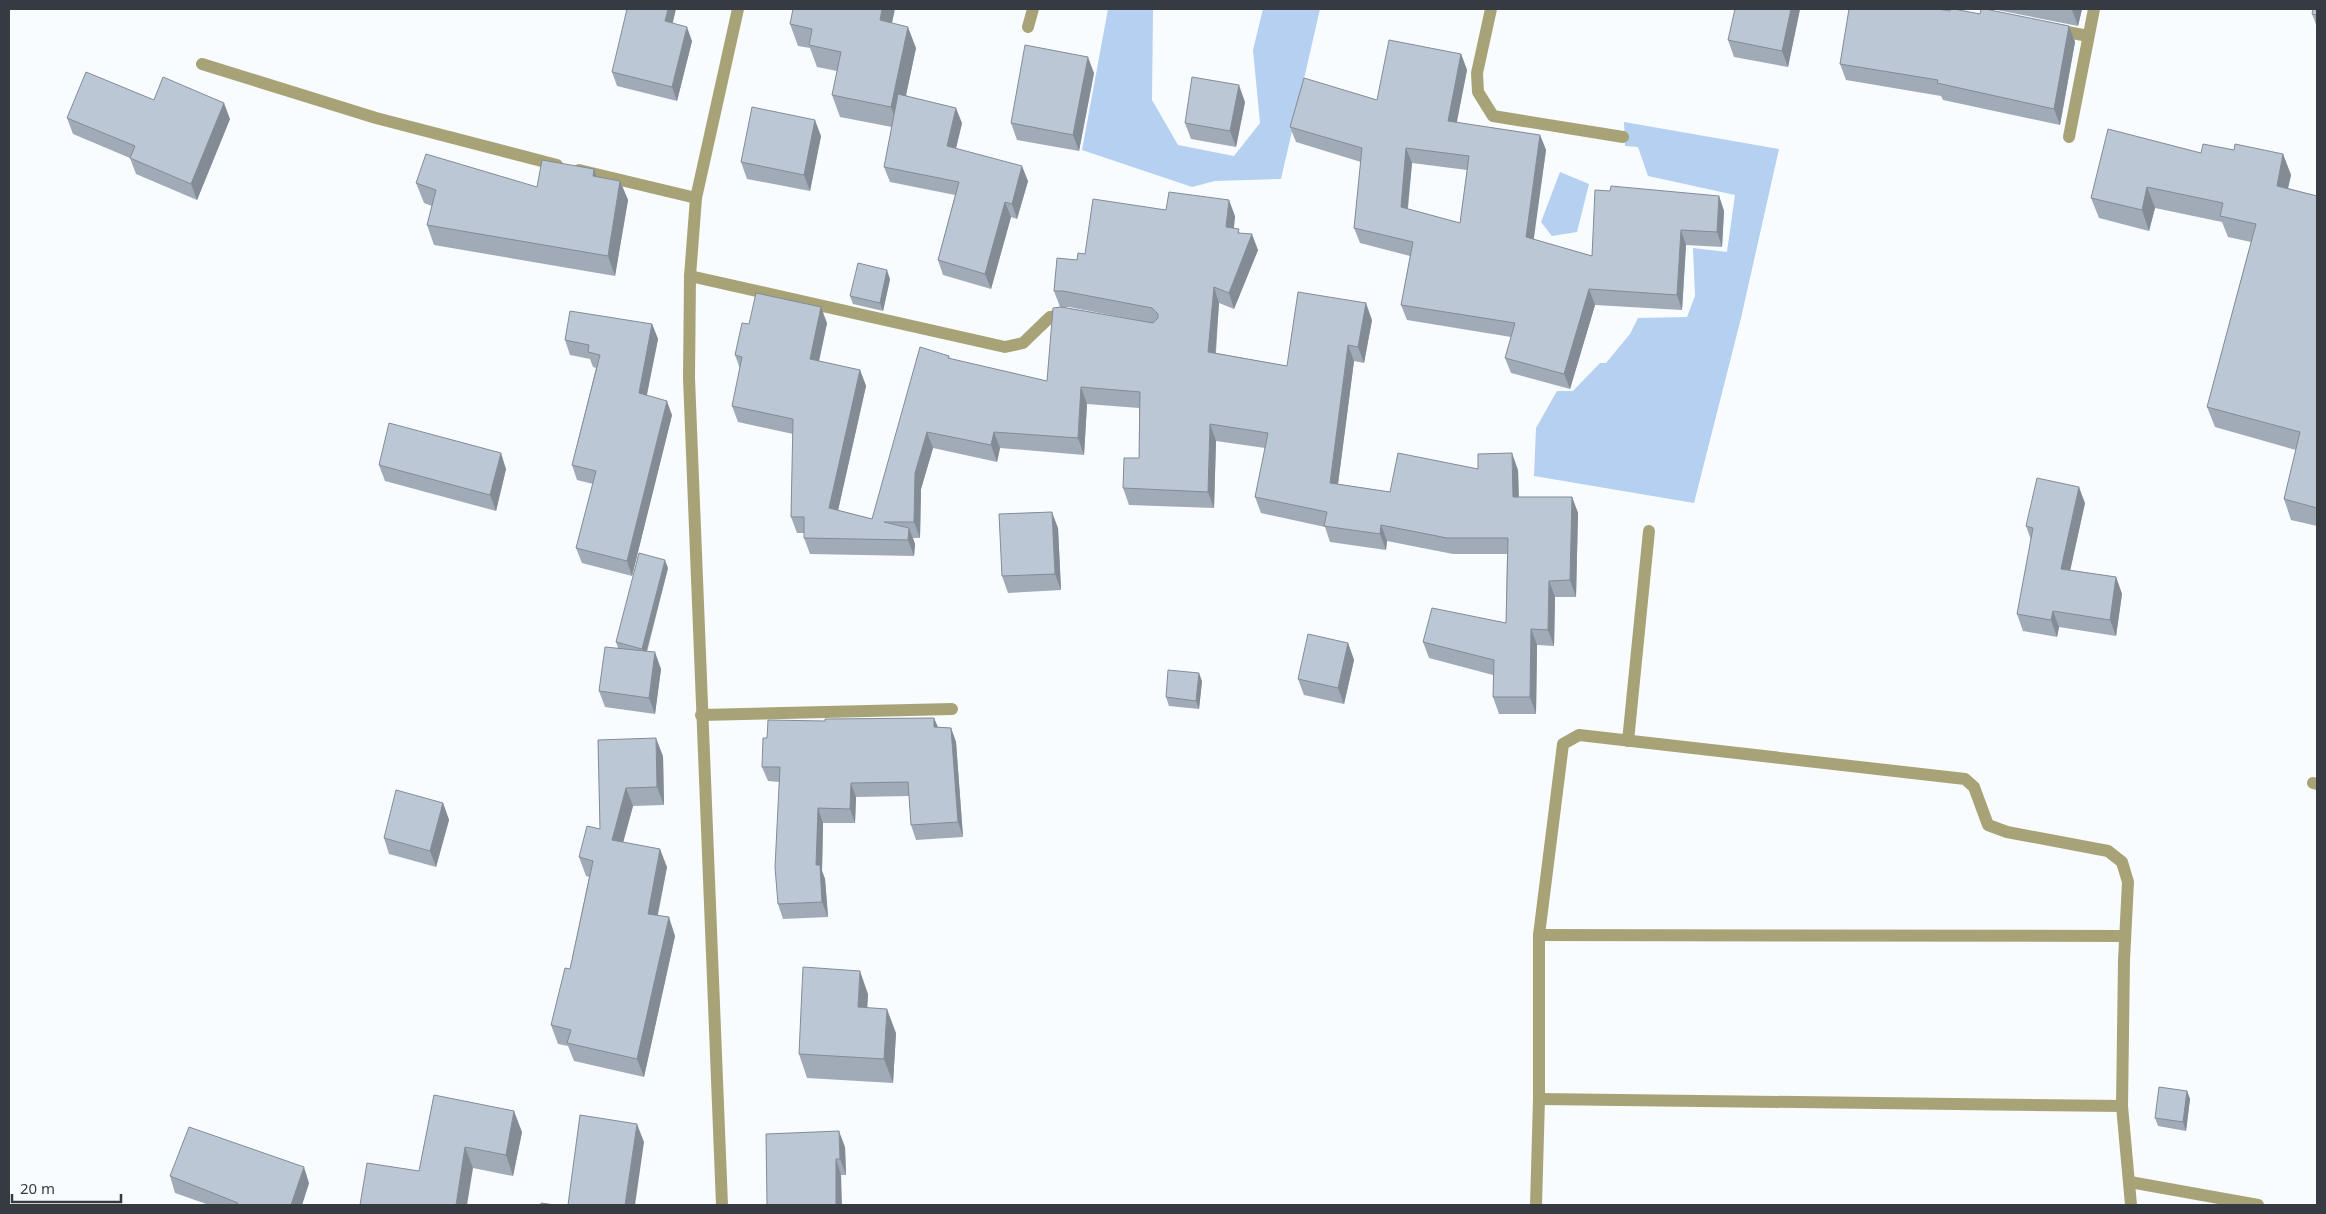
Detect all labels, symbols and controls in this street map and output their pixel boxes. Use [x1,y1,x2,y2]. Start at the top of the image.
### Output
scale bar [12,1172,121,1204]
text: 20 m [20,1178,55,1198]

